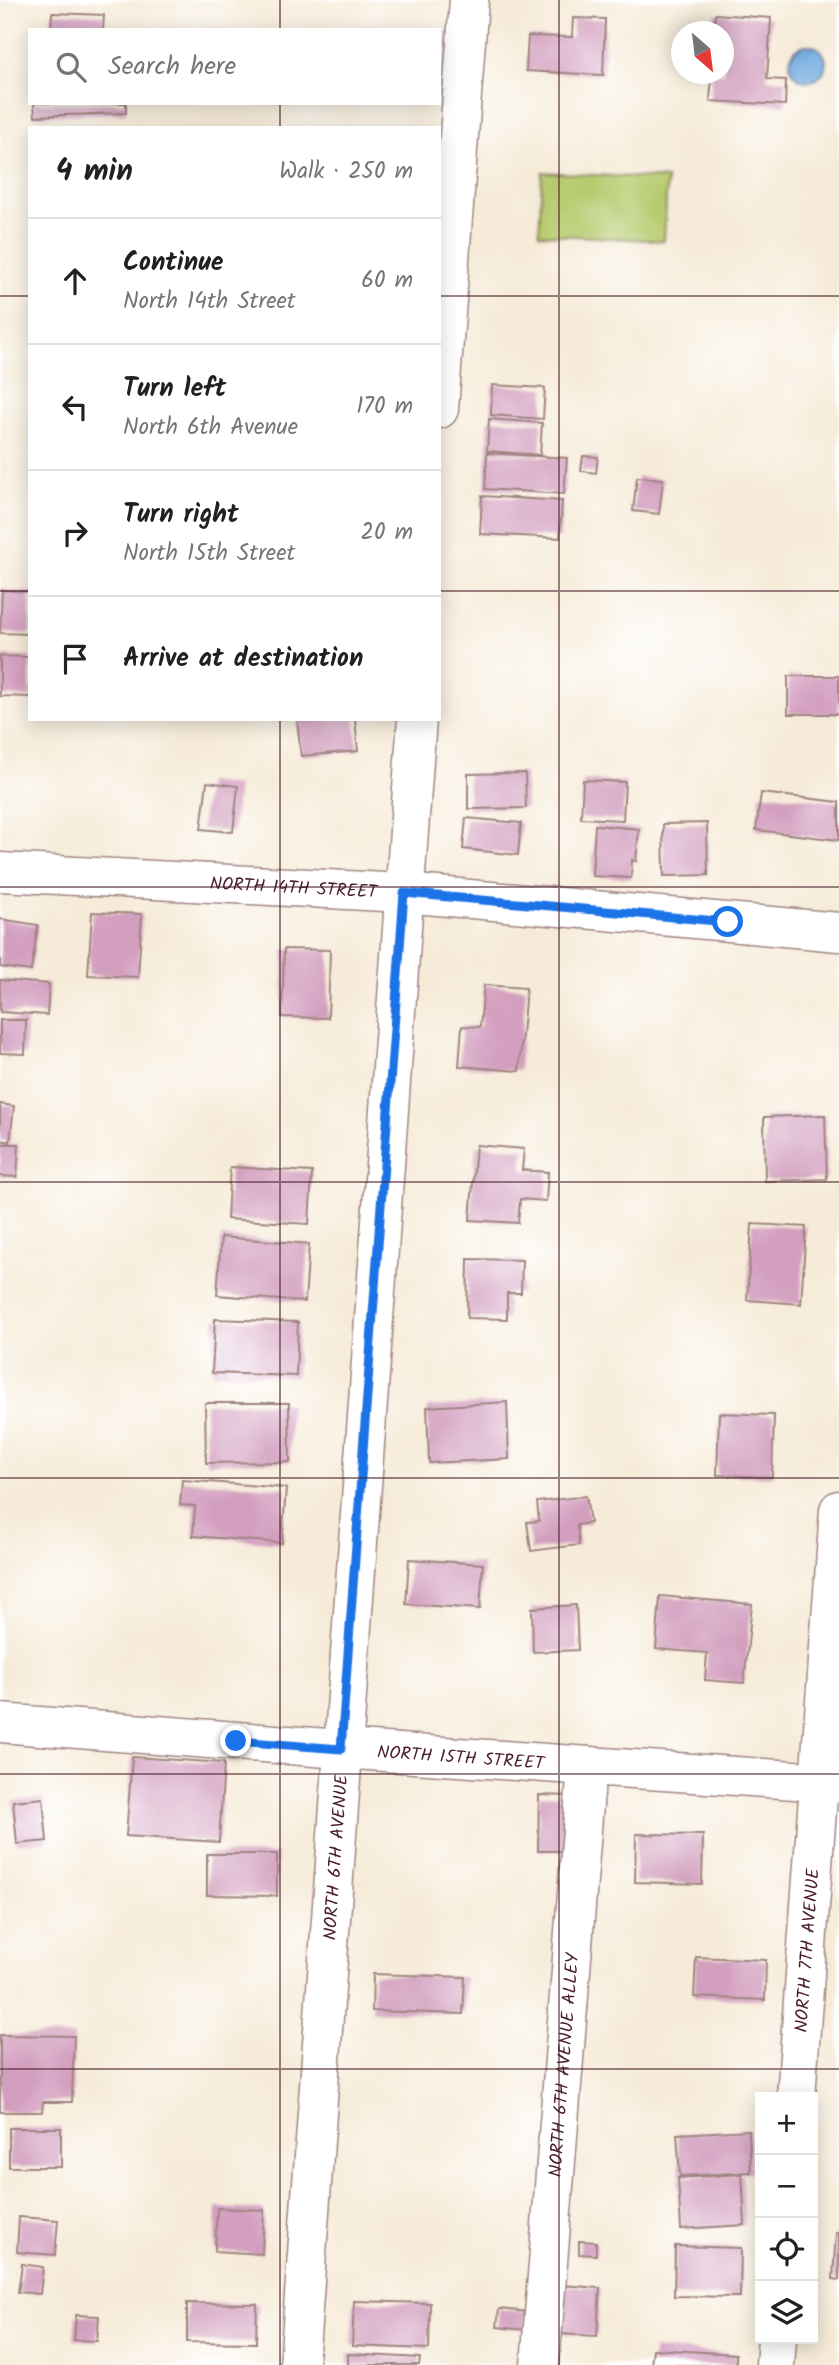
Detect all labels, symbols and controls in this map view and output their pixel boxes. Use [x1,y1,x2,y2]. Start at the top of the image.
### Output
north arrow [671,21,734,84]
search box [28,28,441,105]
text: Search here [108,46,236,88]
icon: search [52,48,90,86]
text: 4 min [56,148,133,196]
text: Walk · 250 m [279,154,413,190]
text: Continue [123,242,224,284]
icon: ahead [56,262,94,300]
text: 60 m [361,263,413,299]
text: North 14th Street [123,284,296,320]
text: Turn left [123,368,226,410]
icon: left [56,388,94,426]
text: 170 m [356,389,413,425]
text: North 6th Avenue [123,410,298,446]
text: Turn right [123,494,239,536]
icon: right [56,514,94,552]
text: 20 m [361,515,413,551]
text: North 15th Street [123,536,295,572]
text: Arrive at destination [123,638,363,680]
icon: arrive [56,640,94,678]
street label: NORTH 14TH STREET [209,870,379,908]
route start [712,906,743,937]
route end [220,1725,251,1756]
street label: NORTH 15TH STREET [376,1739,546,1779]
street label: NORTH 6TH AVENUE [316,1773,357,1941]
street label: NORTH 7TH AVENUE [788,1867,829,2034]
street label: NORTH 6TH AVENUE ALLEY [542,1951,588,2178]
map controls [755,2092,818,2344]
button: + [755,2092,818,2155]
button: − [755,2155,818,2218]
button: locate [755,2218,818,2281]
button: layers [755,2281,818,2344]

